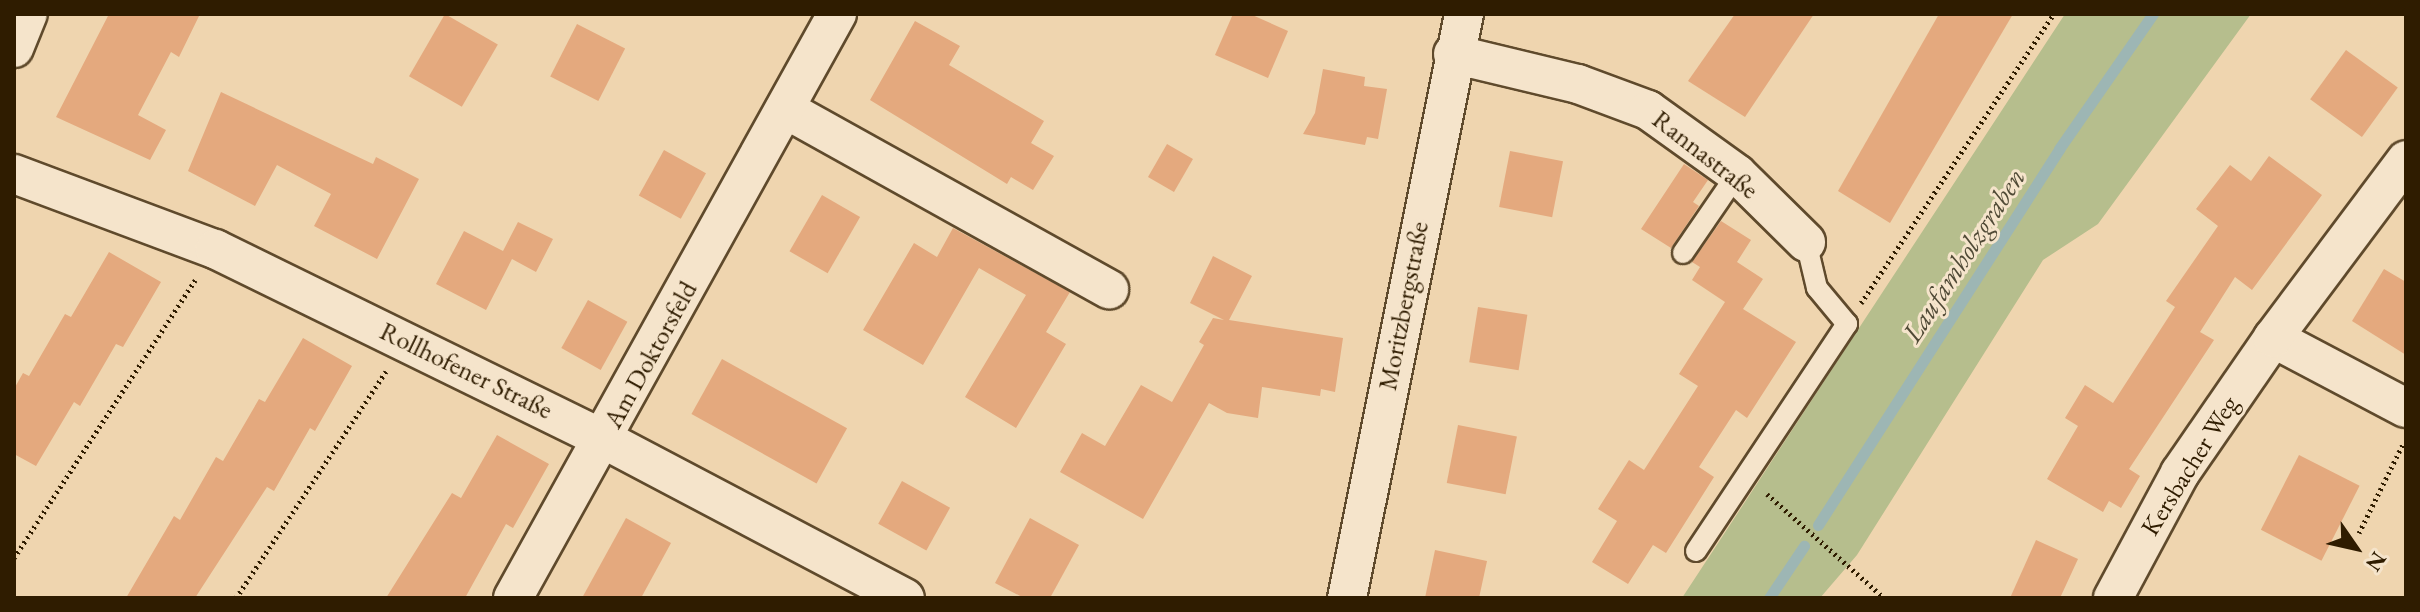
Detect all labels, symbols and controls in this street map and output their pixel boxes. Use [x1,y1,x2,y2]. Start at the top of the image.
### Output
street label: Rannastraße [1646,104,1764,206]
water label: Laufamholzgraben [1894,162,2032,348]
street label: Moritzbergstraße [1372,219,1436,393]
street label: Am Doktorsfeld [598,276,704,434]
street label: Rollhofener Straße [375,316,557,426]
street label: Kersbacher Weg [2135,390,2245,542]
north arrow [2316,508,2396,588]
text: N [2359,546,2393,577]

